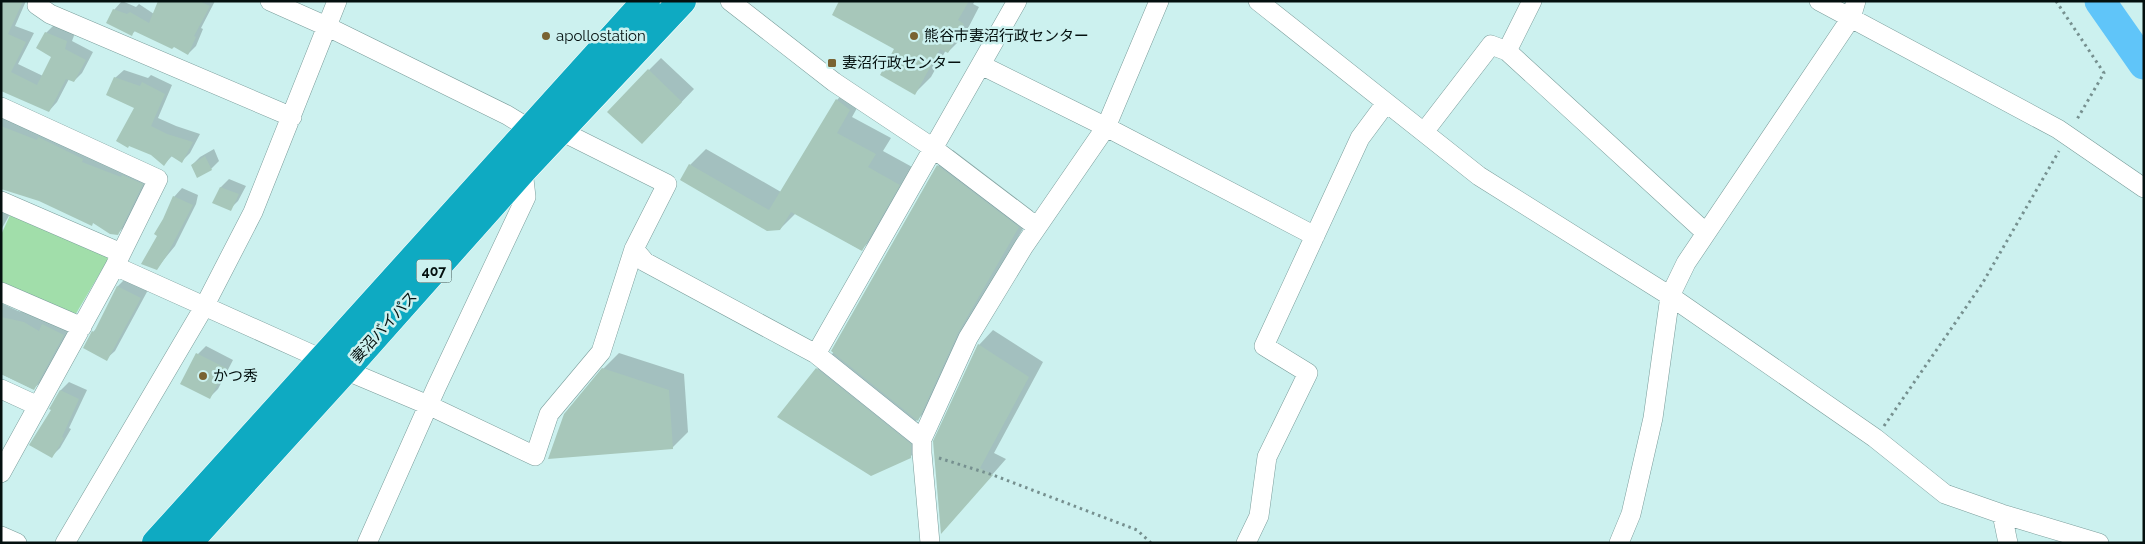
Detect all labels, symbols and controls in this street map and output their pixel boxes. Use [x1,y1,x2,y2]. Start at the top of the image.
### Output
place label: apollostation [556,27,646,45]
place label: 熊谷市妻沼行政センター [924,27,1089,45]
marker: apollostation [540,30,552,42]
marker: 熊谷市妻沼行政センター [908,30,920,42]
place label: 妻沼行政センター [842,54,962,72]
marker: 妻沼行政センター [826,57,838,69]
road number: 407 [416,260,452,282]
street label: 妻沼バイパス [347,288,421,366]
place label: かつ秀 [213,367,258,385]
marker: かつ秀 [197,370,209,382]

